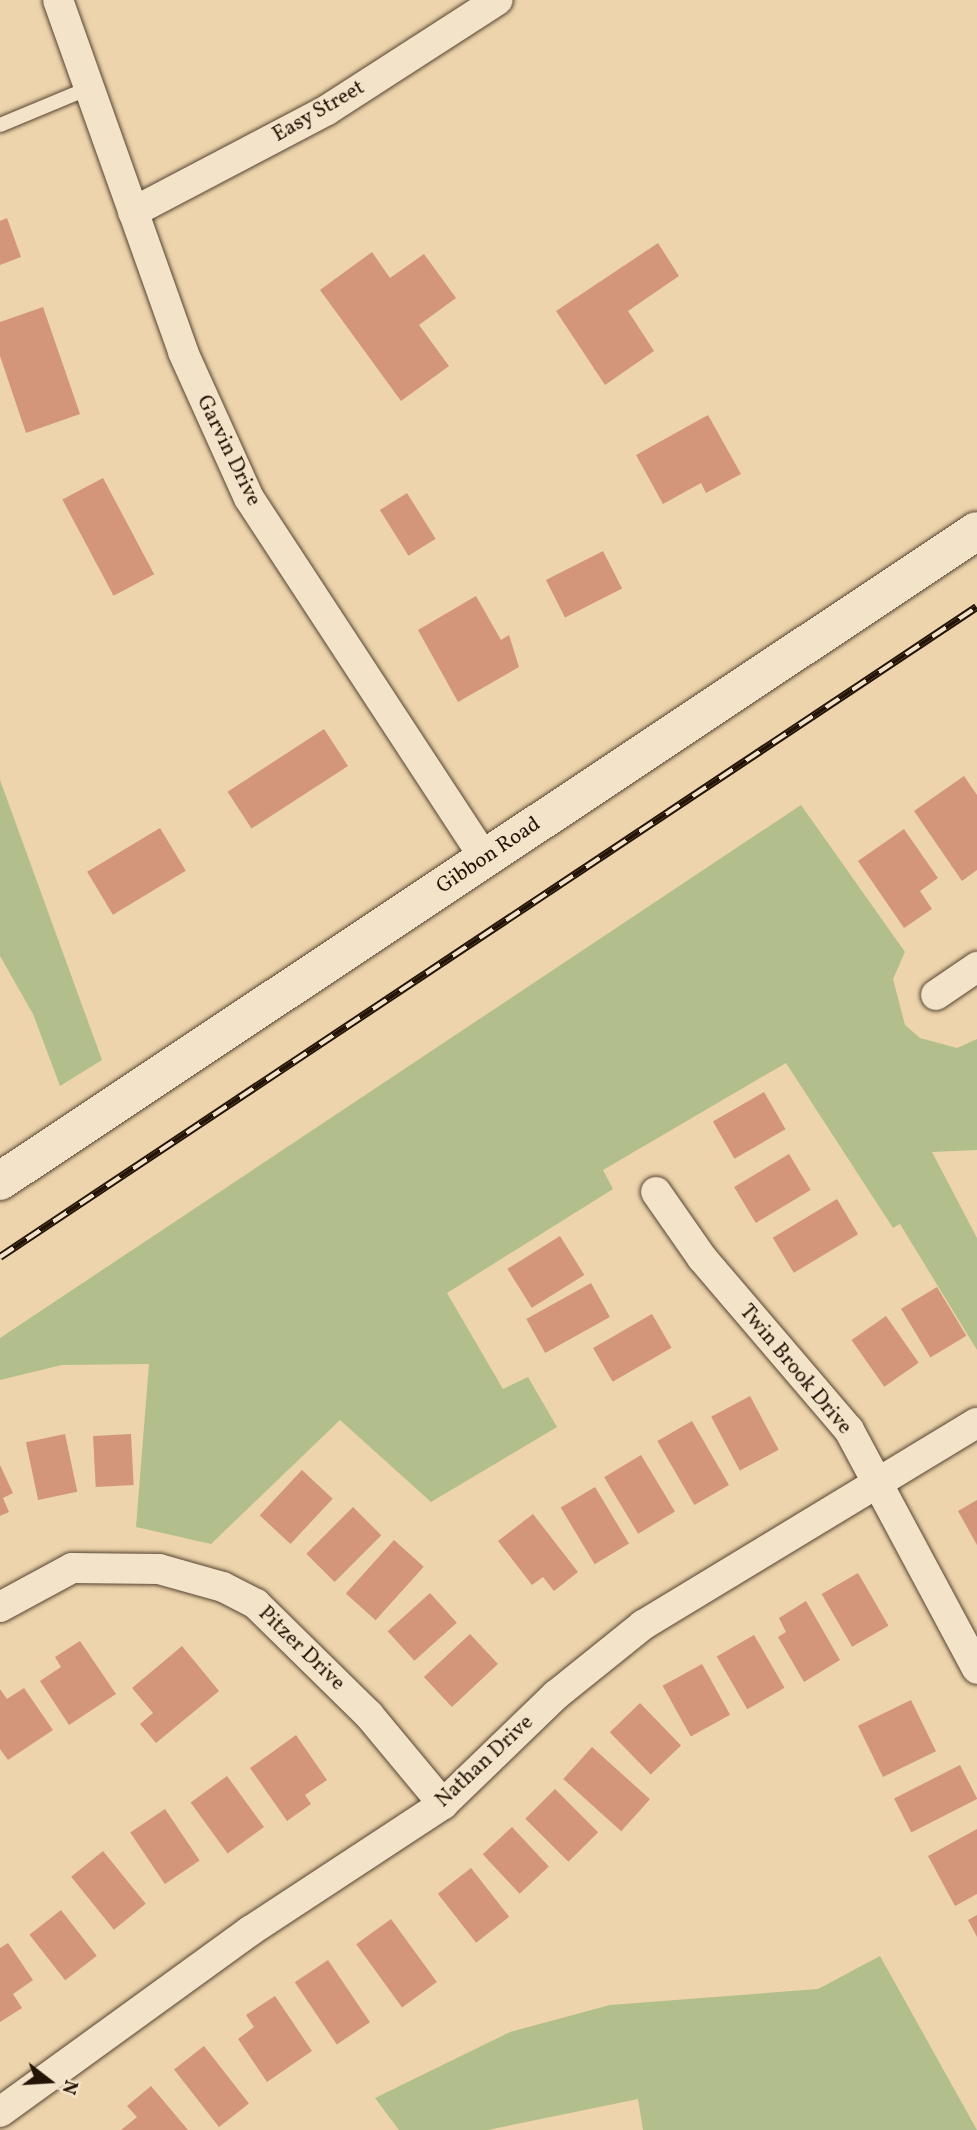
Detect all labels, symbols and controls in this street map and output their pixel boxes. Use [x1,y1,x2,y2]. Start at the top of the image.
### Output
street label: Easy Street [268,76,370,148]
street label: Garvin Drive [190,392,266,510]
street label: Gibbon Road [432,812,546,900]
street label: Twin Brook Drive [733,1300,857,1440]
street label: Pitzer Drive [252,1602,350,1696]
street label: Nathan Drive [431,1710,539,1814]
north arrow [14,2046,84,2116]
text: N [55,2077,84,2098]

